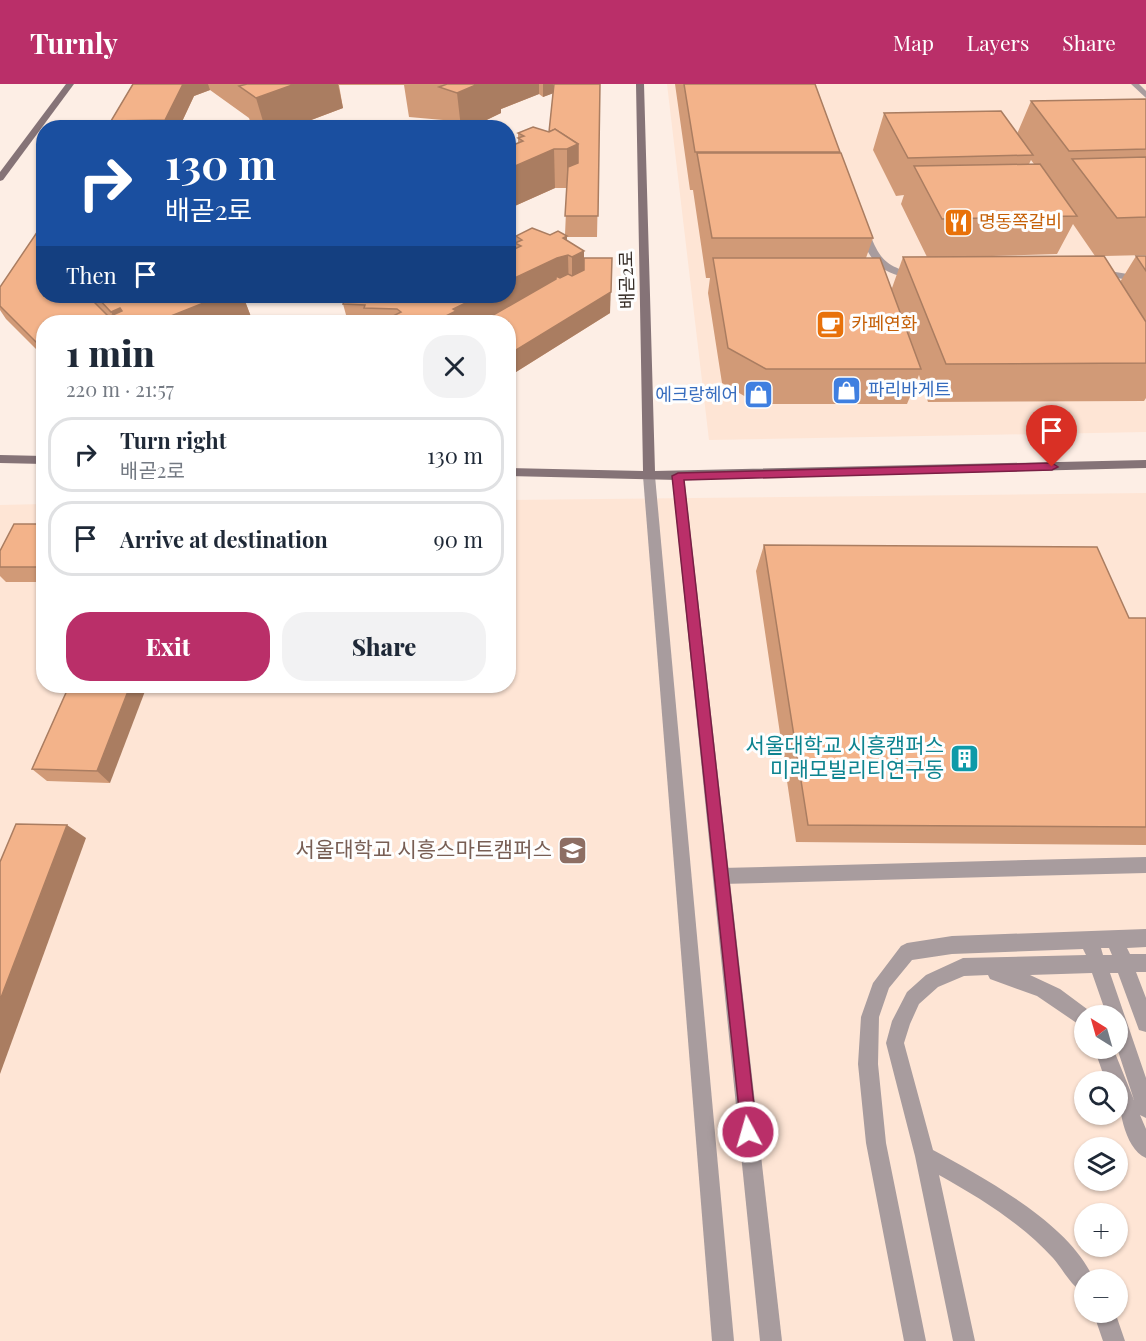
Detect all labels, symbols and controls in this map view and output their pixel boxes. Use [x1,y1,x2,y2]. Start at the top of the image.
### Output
text: Turnly [30,24,118,61]
text: Map [893,28,934,56]
text: Layers [967,28,1029,56]
text: Share [1062,28,1116,56]
text: 130 m [165,135,276,191]
icon: right [66,144,144,222]
text: 배곧2로 [165,191,252,227]
restaurant icon: 명동쪽갈비 [942,206,974,238]
place label: 명동쪽갈비 [979,209,1062,233]
street label: 배곧2로 [613,251,639,309]
icon: arrive [129,258,162,291]
text: Then [66,260,117,290]
cafe icon: 카페연화 [814,308,846,340]
place label: 카페연화 [851,311,917,335]
text: 1 min [66,328,155,376]
button: close [423,335,486,398]
shop icon: 파리바게트 [831,374,863,406]
text: 220 m · 21:57 [66,375,174,402]
place label: 파리바게트 [868,377,951,401]
shop icon: 에크랑헤어 [743,379,775,411]
place label: 에크랑헤어 [655,382,738,406]
pin [1026,405,1077,467]
icon: arrive [1035,414,1068,447]
text: Turn right [120,425,226,455]
icon: right [69,438,102,471]
text: 130 m [427,440,483,470]
text: 배곧2로 [120,456,185,483]
icon: arrive [69,522,102,555]
text: Arrive at destination [120,524,328,554]
text: 90 m [434,524,483,554]
button: Exit [66,612,270,681]
button: Share [282,612,486,681]
place label: 서울대학교 시흥캠퍼스 미래모빌리티연구동 [746,730,944,782]
building icon: 서울대학교 시흥캠퍼스 미래모빌리티연구동 [949,742,981,774]
place label: 서울대학교 시흥스마트캠퍼스 [296,834,552,862]
school or university icon: 서울대학교 시흥스마트캠퍼스 [557,834,589,866]
north arrow [1074,1005,1128,1059]
map controls [1074,1005,1128,1323]
button: search [1074,1071,1128,1125]
position arrow [716,1100,780,1164]
button: layers [1074,1137,1128,1191]
button: + [1074,1203,1128,1257]
button: − [1074,1269,1128,1323]

